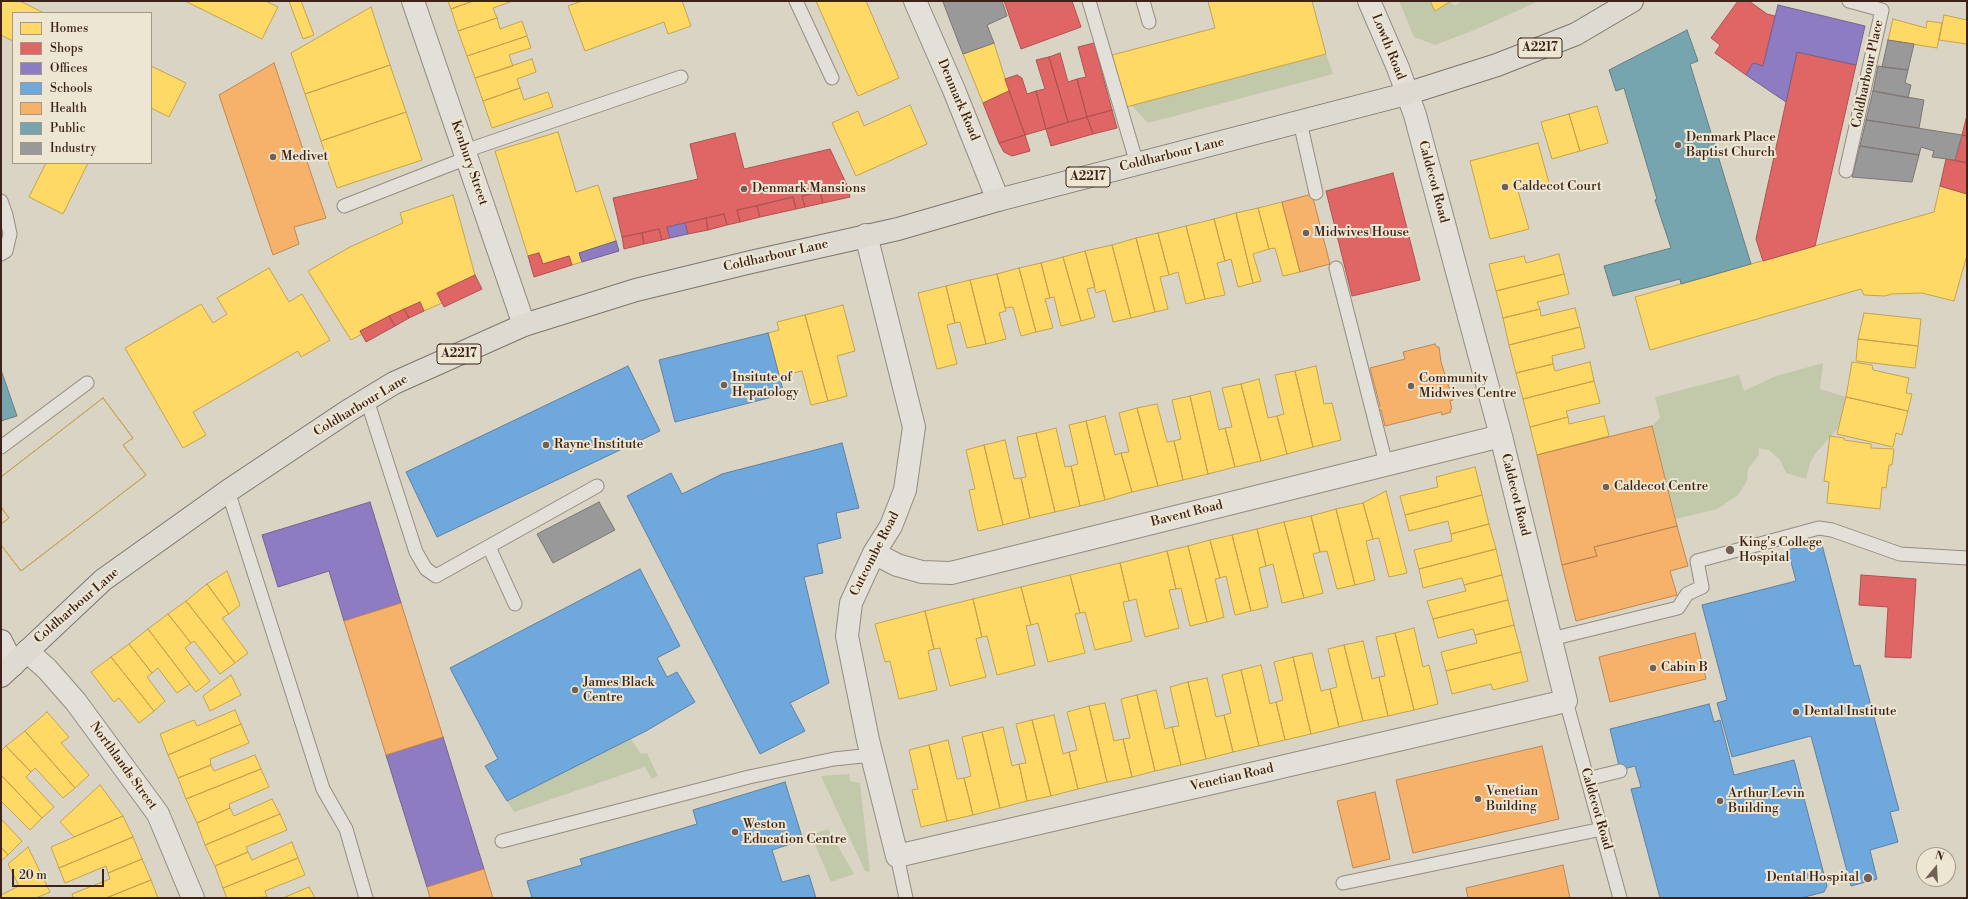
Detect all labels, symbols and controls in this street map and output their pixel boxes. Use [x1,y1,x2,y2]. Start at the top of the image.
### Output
legend [12,12,152,164]
street label: Lowth Road [1368,12,1408,82]
street label: Coldharbour Place [1849,18,1887,130]
text: Homes [50,21,88,36]
road number: A2217 [1518,38,1562,58]
text: Shops [50,41,83,56]
street label: Denmark Road [934,57,982,143]
text: Offices [50,61,88,76]
text: Schools [50,81,92,96]
text: Health [50,101,87,116]
street label: Kenbury Street [447,118,491,208]
text: Public [50,121,86,136]
place label: Denmark Place Baptist Church [1686,130,1776,161]
street label: Coldharbour Lane [1118,134,1226,176]
street label: Caldecot Road [1415,139,1451,225]
marker: Denmark Place Baptist Church [1673,140,1683,150]
text: Industry [50,141,96,156]
place label: Medivet [281,149,328,165]
marker: Medivet [268,152,278,162]
road number: A2217 [1066,167,1110,187]
place label: Caldecot Court [1513,179,1602,195]
place label: Denmark Mansions [752,181,866,197]
marker: Caldecot Court [1500,182,1510,192]
marker: Denmark Mansions [739,184,749,194]
place label: Midwives House [1314,225,1409,241]
marker: Midwives House [1301,228,1311,238]
street label: Coldharbour Lane [722,236,830,276]
road number: A2217 [437,344,481,364]
place label: Insitute of Hepatology [732,370,799,401]
place label: Community Midwives Centre [1419,371,1517,402]
street label: Coldharbour Lane [311,372,411,440]
marker: Insitute of Hepatology [719,380,729,390]
marker: Community Midwives Centre [1406,381,1416,391]
place label: Rayne Institute [554,437,643,453]
marker: Rayne Institute [541,440,551,450]
street label: Caldecot Road [1497,452,1533,538]
place label: Caldecot Centre [1614,479,1708,495]
marker: Caldecot Centre [1601,482,1611,492]
street label: Bavent Road [1149,498,1225,530]
street label: Cutcombe Road [847,509,903,599]
place label: King's College Hospital [1739,535,1822,566]
marker: King's College Hospital [1724,544,1736,556]
street label: Coldharbour Lane [31,565,123,647]
place label: Cabin B [1661,660,1708,676]
marker: Cabin B [1648,663,1658,673]
place label: James Black Centre [583,675,654,706]
marker: James Black Centre [570,685,580,695]
place label: Dental Institute [1804,704,1897,720]
marker: Dental Institute [1791,707,1801,717]
street label: Northlands Street [86,719,160,813]
street label: Venetian Road [1189,761,1275,795]
street label: Caldecot Road [1577,766,1615,852]
place label: Venetian Building [1486,784,1538,815]
place label: Arthur Levin Building [1728,786,1805,817]
marker: Venetian Building [1473,794,1483,804]
marker: Arthur Levin Building [1715,796,1725,806]
place label: Weston Education Centre [743,817,846,848]
marker: Weston Education Centre [730,827,740,837]
north arrow [1916,847,1956,887]
text: N [1933,849,1946,865]
scale bar [14,861,106,887]
text: 20 m [19,868,47,883]
place label: Dental Hospital [1766,870,1859,886]
marker: Dental Hospital [1862,872,1874,884]

